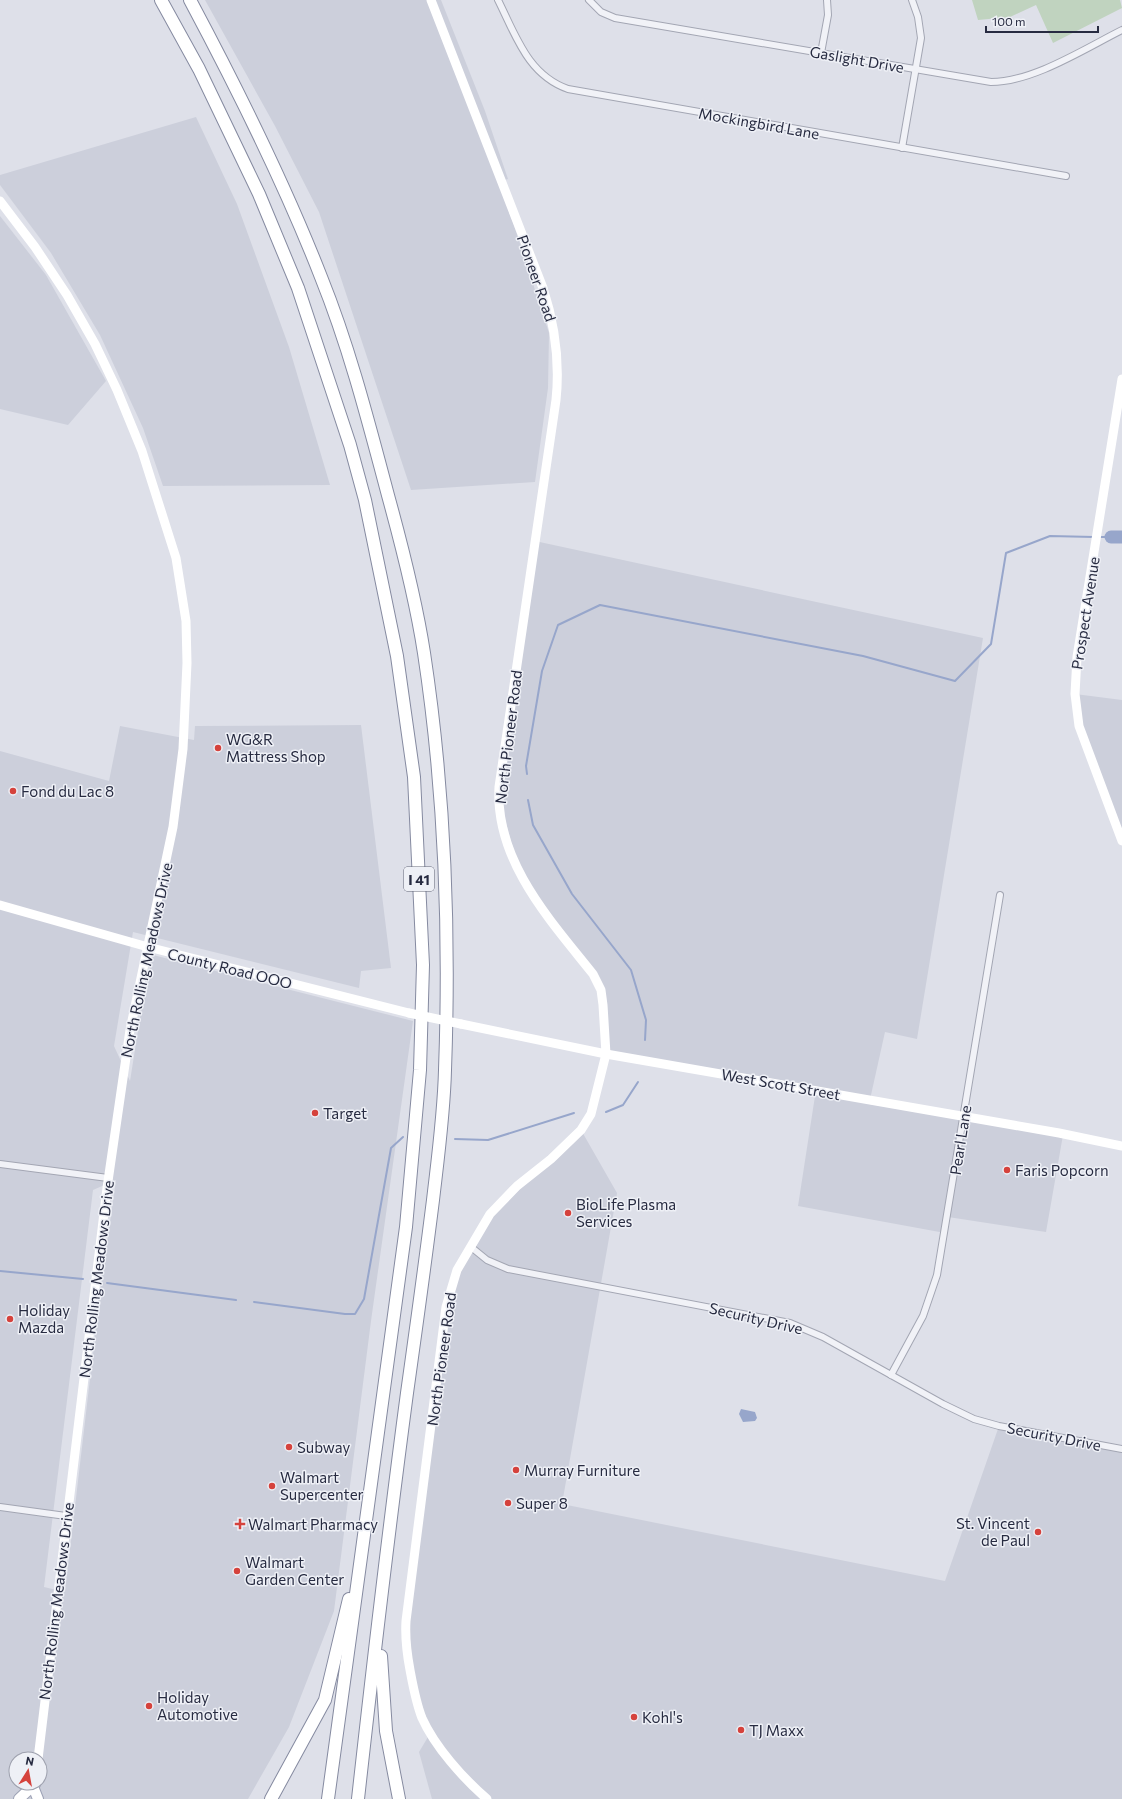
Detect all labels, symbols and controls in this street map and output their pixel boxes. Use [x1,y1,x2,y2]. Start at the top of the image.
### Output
scale bar [986,8,1098,34]
text: 100 m [992,14,1026,28]
street label: Gaslight Drive [808,42,906,76]
street label: Mockingbird Lane [697,104,821,142]
street label: Pioneer Road [514,232,560,324]
street label: Prospect Avenue [1067,555,1103,671]
street label: North Pioneer Road [491,669,525,805]
place label: WG&R Mattress Shop [226,730,326,765]
marker: WG&R Mattress Shop [213,743,223,753]
place label: Fond du Lac 8 [21,782,114,800]
marker: Fond du Lac 8 [8,786,18,796]
street label: North Rolling Meadows Drive [117,861,175,1059]
road number: I 41 [404,867,434,891]
street label: County Road OOO [166,944,294,992]
street label: West Scott Street [720,1065,842,1103]
place label: Target [323,1104,367,1122]
street label: Pearl Lane [946,1104,974,1176]
marker: Target [310,1108,320,1118]
place label: Faris Popcorn [1015,1161,1109,1179]
marker: Faris Popcorn [1002,1165,1012,1175]
street label: North Rolling Meadows Drive [75,1179,117,1379]
place label: BioLife Plasma Services [576,1195,676,1230]
marker: BioLife Plasma Services [563,1208,573,1218]
street label: North Pioneer Road [423,1291,459,1427]
street label: Security Drive [708,1299,805,1338]
place label: Holiday Mazda [18,1301,70,1336]
marker: Holiday Mazda [5,1314,15,1324]
street label: Security Drive [1005,1418,1103,1454]
place label: Subway [297,1438,350,1456]
marker: Subway [284,1442,294,1452]
place label: Murray Furniture [524,1461,640,1479]
marker: Murray Furniture [511,1465,521,1475]
place label: Walmart Supercenter [280,1468,364,1503]
marker: Walmart Supercenter [267,1481,277,1491]
place label: Super 8 [516,1494,568,1512]
marker: Super 8 [503,1498,513,1508]
street label: North Rolling Meadows Drive [35,1501,77,1701]
place label: St. Vincent de Paul [956,1514,1030,1549]
place label: Walmart Pharmacy [248,1515,378,1533]
marker: Walmart Pharmacy [235,1519,245,1529]
marker: St. Vincent de Paul [1033,1527,1043,1537]
place label: Walmart Garden Center [245,1553,344,1588]
marker: Walmart Garden Center [232,1566,242,1576]
place label: Holiday Automotive [157,1688,238,1723]
marker: Holiday Automotive [144,1701,154,1711]
place label: Kohl's [642,1708,683,1726]
marker: Kohl's [629,1712,639,1722]
place label: TJ Maxx [749,1721,804,1739]
marker: TJ Maxx [736,1725,746,1735]
north arrow [8,1751,48,1791]
text: N [25,1754,35,1768]

